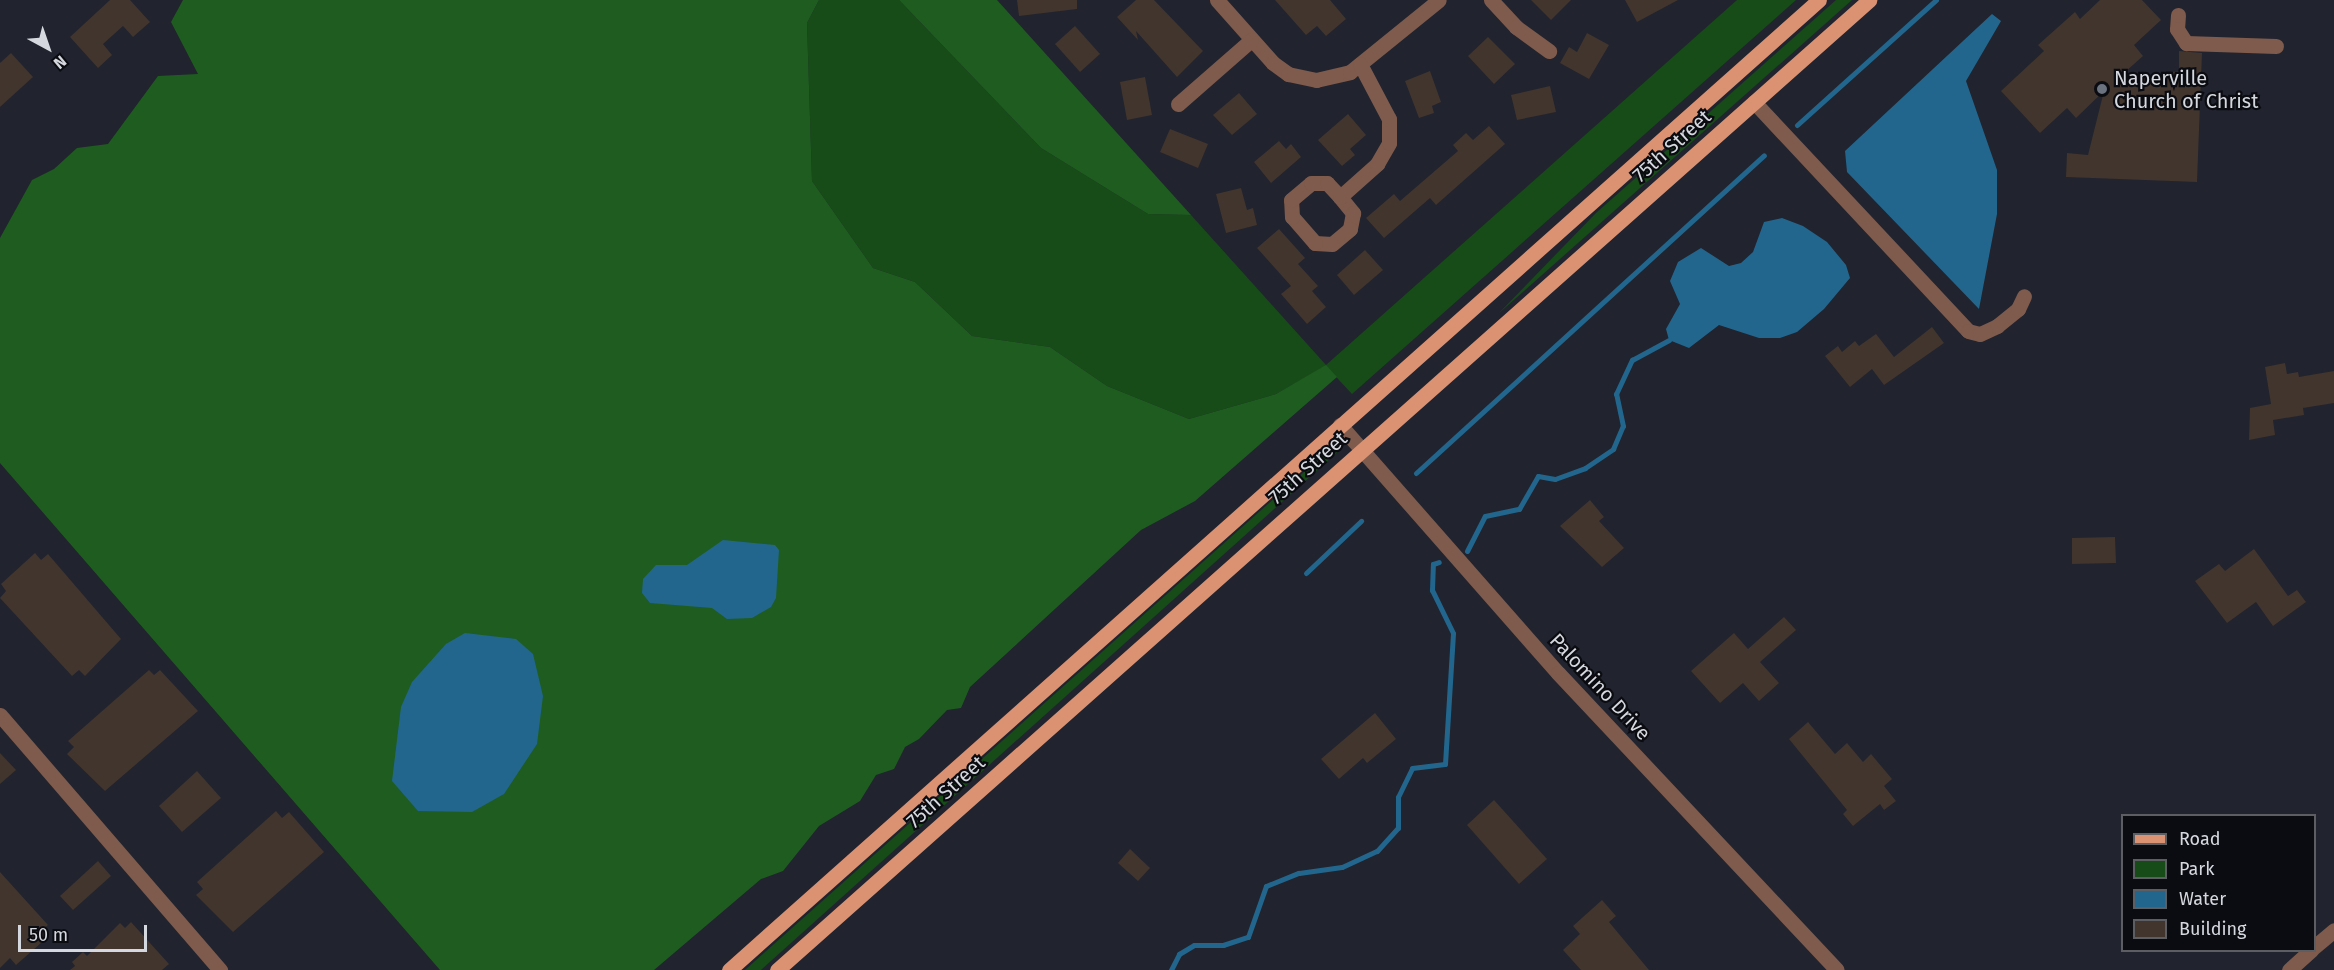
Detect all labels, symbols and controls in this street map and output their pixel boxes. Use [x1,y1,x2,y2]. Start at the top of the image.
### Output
north arrow [18,18,78,78]
text: N [50,51,70,73]
place label: Naperville Church of Christ [2114,66,2258,113]
marker: Naperville Church of Christ [2095,82,2109,96]
street label: 75th Street [1628,105,1716,187]
street label: 75th Street [1264,427,1352,509]
street label: Palomino Drive [1545,629,1655,745]
street label: 75th Street [902,751,990,833]
legend [2121,814,2316,952]
text: Road [2179,828,2221,850]
text: Park [2179,858,2214,880]
text: Water [2179,888,2226,910]
scale bar [21,913,150,951]
text: Building [2179,918,2246,940]
text: 50 m [29,924,68,946]

